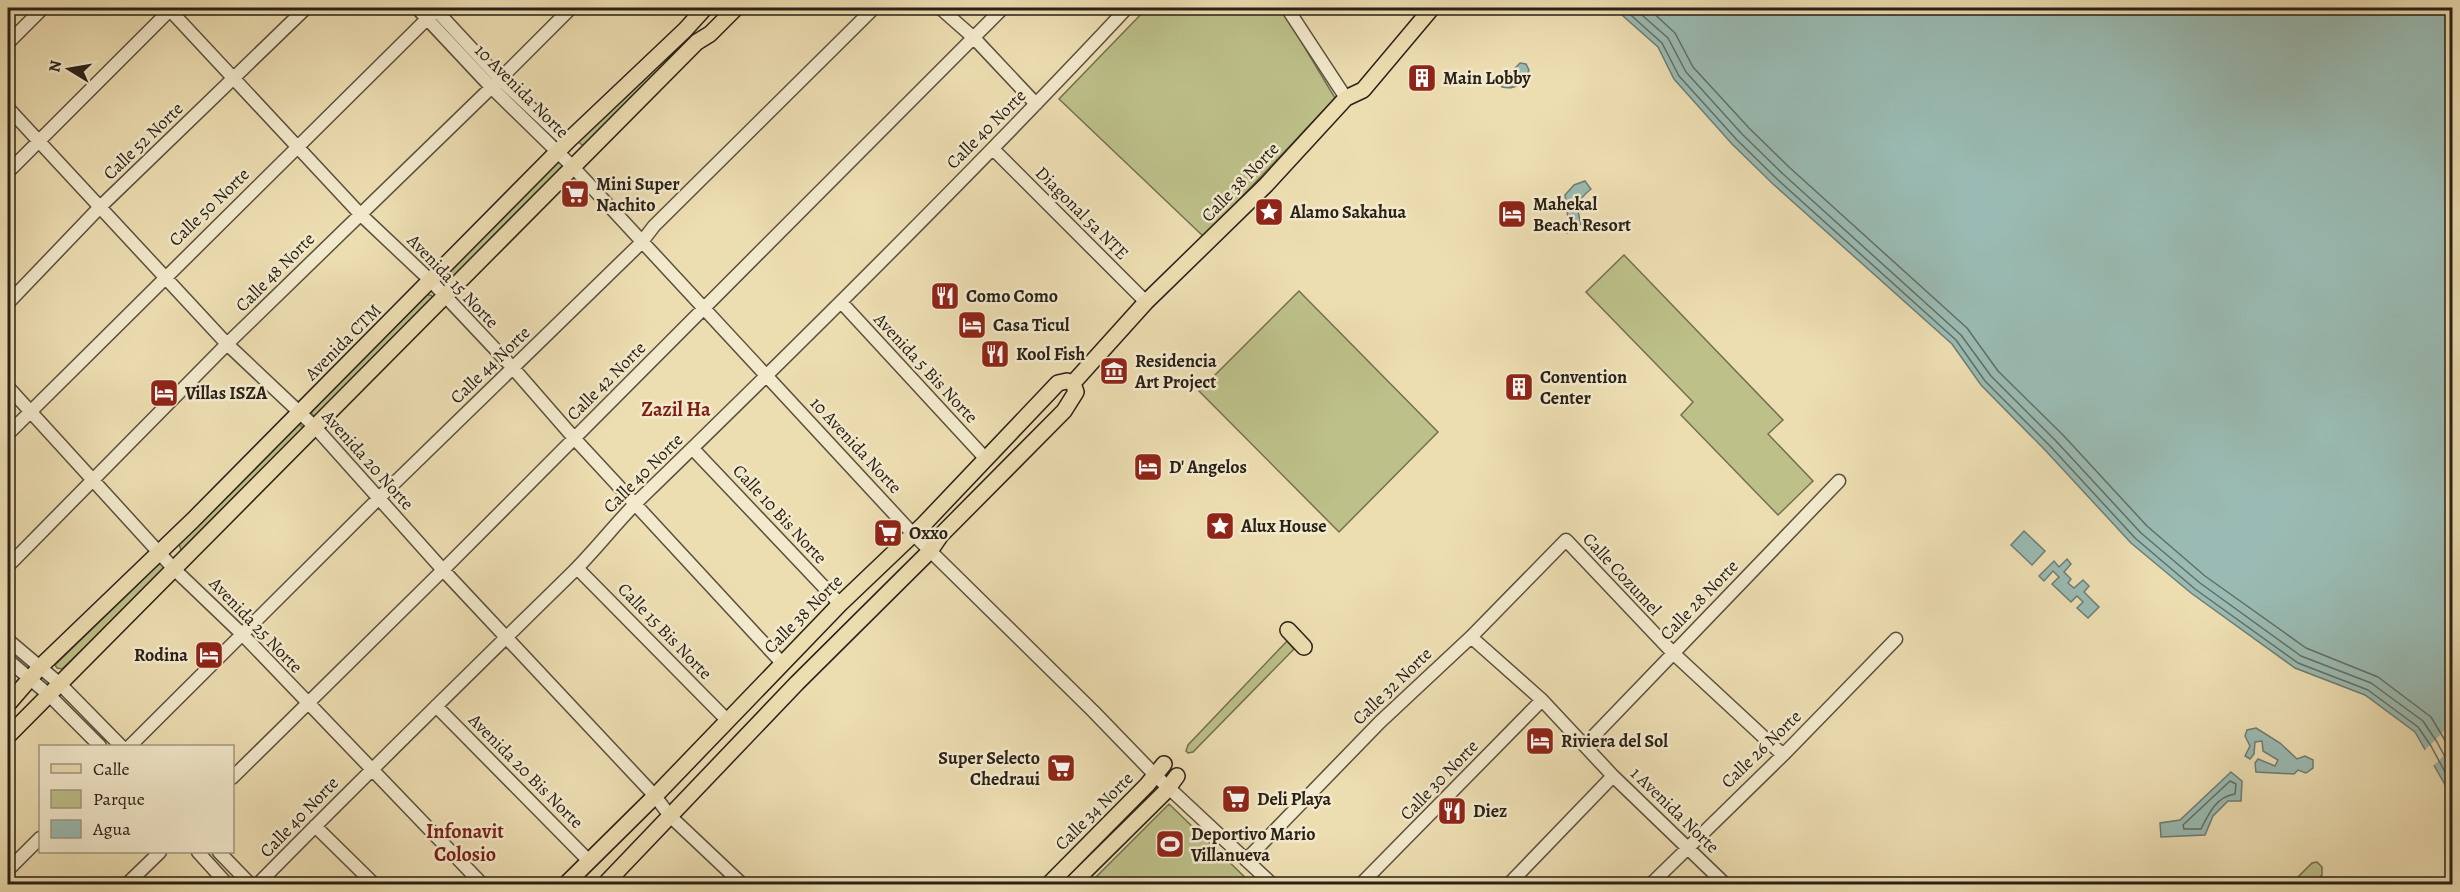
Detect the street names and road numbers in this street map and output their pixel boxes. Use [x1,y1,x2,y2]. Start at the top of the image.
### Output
street label: 10 Avenida Norte [470,39,574,143]
street label: Calle 40 Norte [941,84,1031,174]
street label: Calle 52 Norte [98,97,188,185]
street label: Calle 38 Norte [1196,137,1284,227]
street label: Diagonal 5a NTE [1030,161,1134,265]
street label: Calle 50 Norte [163,162,255,252]
street label: Calle 48 Norte [230,227,320,317]
street label: Avenida 15 Norte [401,228,504,333]
street label: Avenida CTM [299,299,386,386]
street label: Avenida 5 Bis Norte [868,307,983,428]
street label: Calle 44 Norte [445,321,535,409]
street label: Calle 42 Norte [561,336,651,426]
street label: 10 Avenida Norte [805,391,907,499]
street label: Avenida 20 Norte [316,404,419,515]
street label: Calle 40 Norte [598,428,688,518]
street label: Calle 10 Bis Norte [727,459,833,569]
street label: Calle Cozumel [1577,527,1667,621]
street label: Calle 28 Norte [1654,554,1744,646]
street label: Calle 38 Norte [758,569,848,659]
street label: Avenida 25 Norte [203,571,308,678]
street label: Calle 15 Bis Norte [612,577,718,685]
street label: Calle 32 Norte [1347,642,1437,730]
street label: Calle 26 Norte [1716,705,1806,793]
street label: Avenida 20 Bis Norte [463,708,589,834]
street label: Calle 30 Norte [1395,735,1483,825]
street label: 1 Avenida Norte [1625,762,1725,858]
street label: Calle 34 Norte [1050,767,1138,855]
street label: Calle 40 Norte [254,771,344,863]

